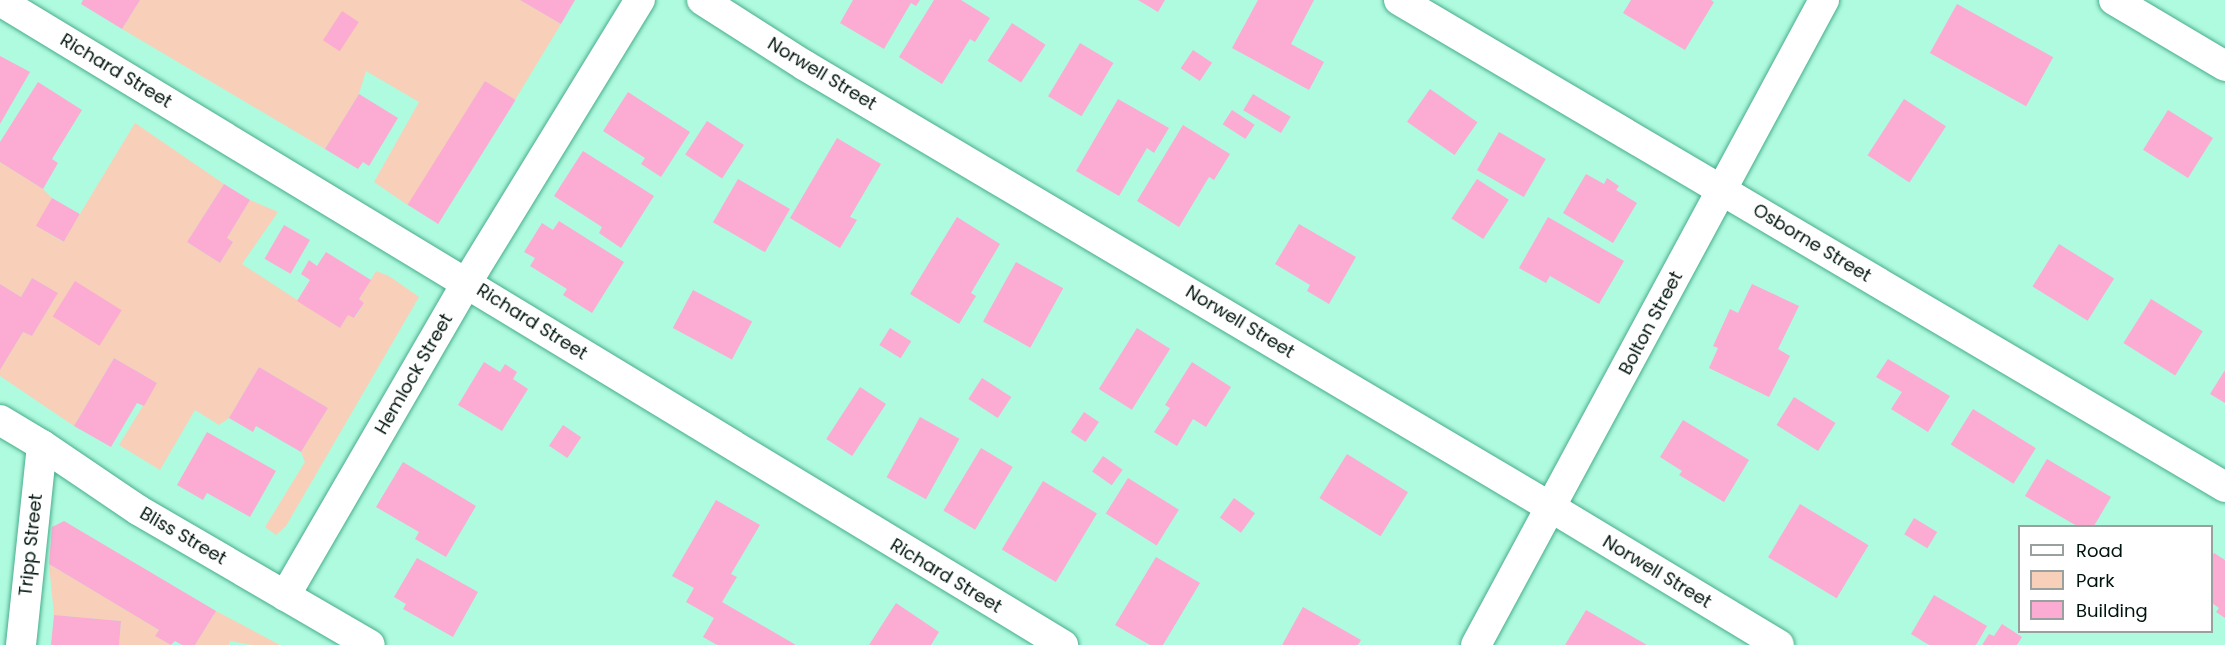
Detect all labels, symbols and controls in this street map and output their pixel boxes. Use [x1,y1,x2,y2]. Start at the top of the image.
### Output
street label: Richard Street [56,29,176,113]
street label: Norwell Street [764,33,880,115]
street label: Osborne Street [1749,199,1875,287]
street label: Bolton Street [1615,268,1687,378]
street label: Richard Street [473,279,591,365]
street label: Norwell Street [1182,281,1298,363]
street label: Hemlock Street [371,310,457,438]
street label: Tripp Street [15,493,47,597]
street label: Bliss Street [136,503,230,569]
legend [2018,525,2213,633]
street label: Norwell Street [1599,531,1715,613]
street label: Richard Street [886,534,1006,618]
text: Road [2076,538,2123,563]
text: Park [2076,568,2115,593]
text: Building [2076,598,2148,623]

